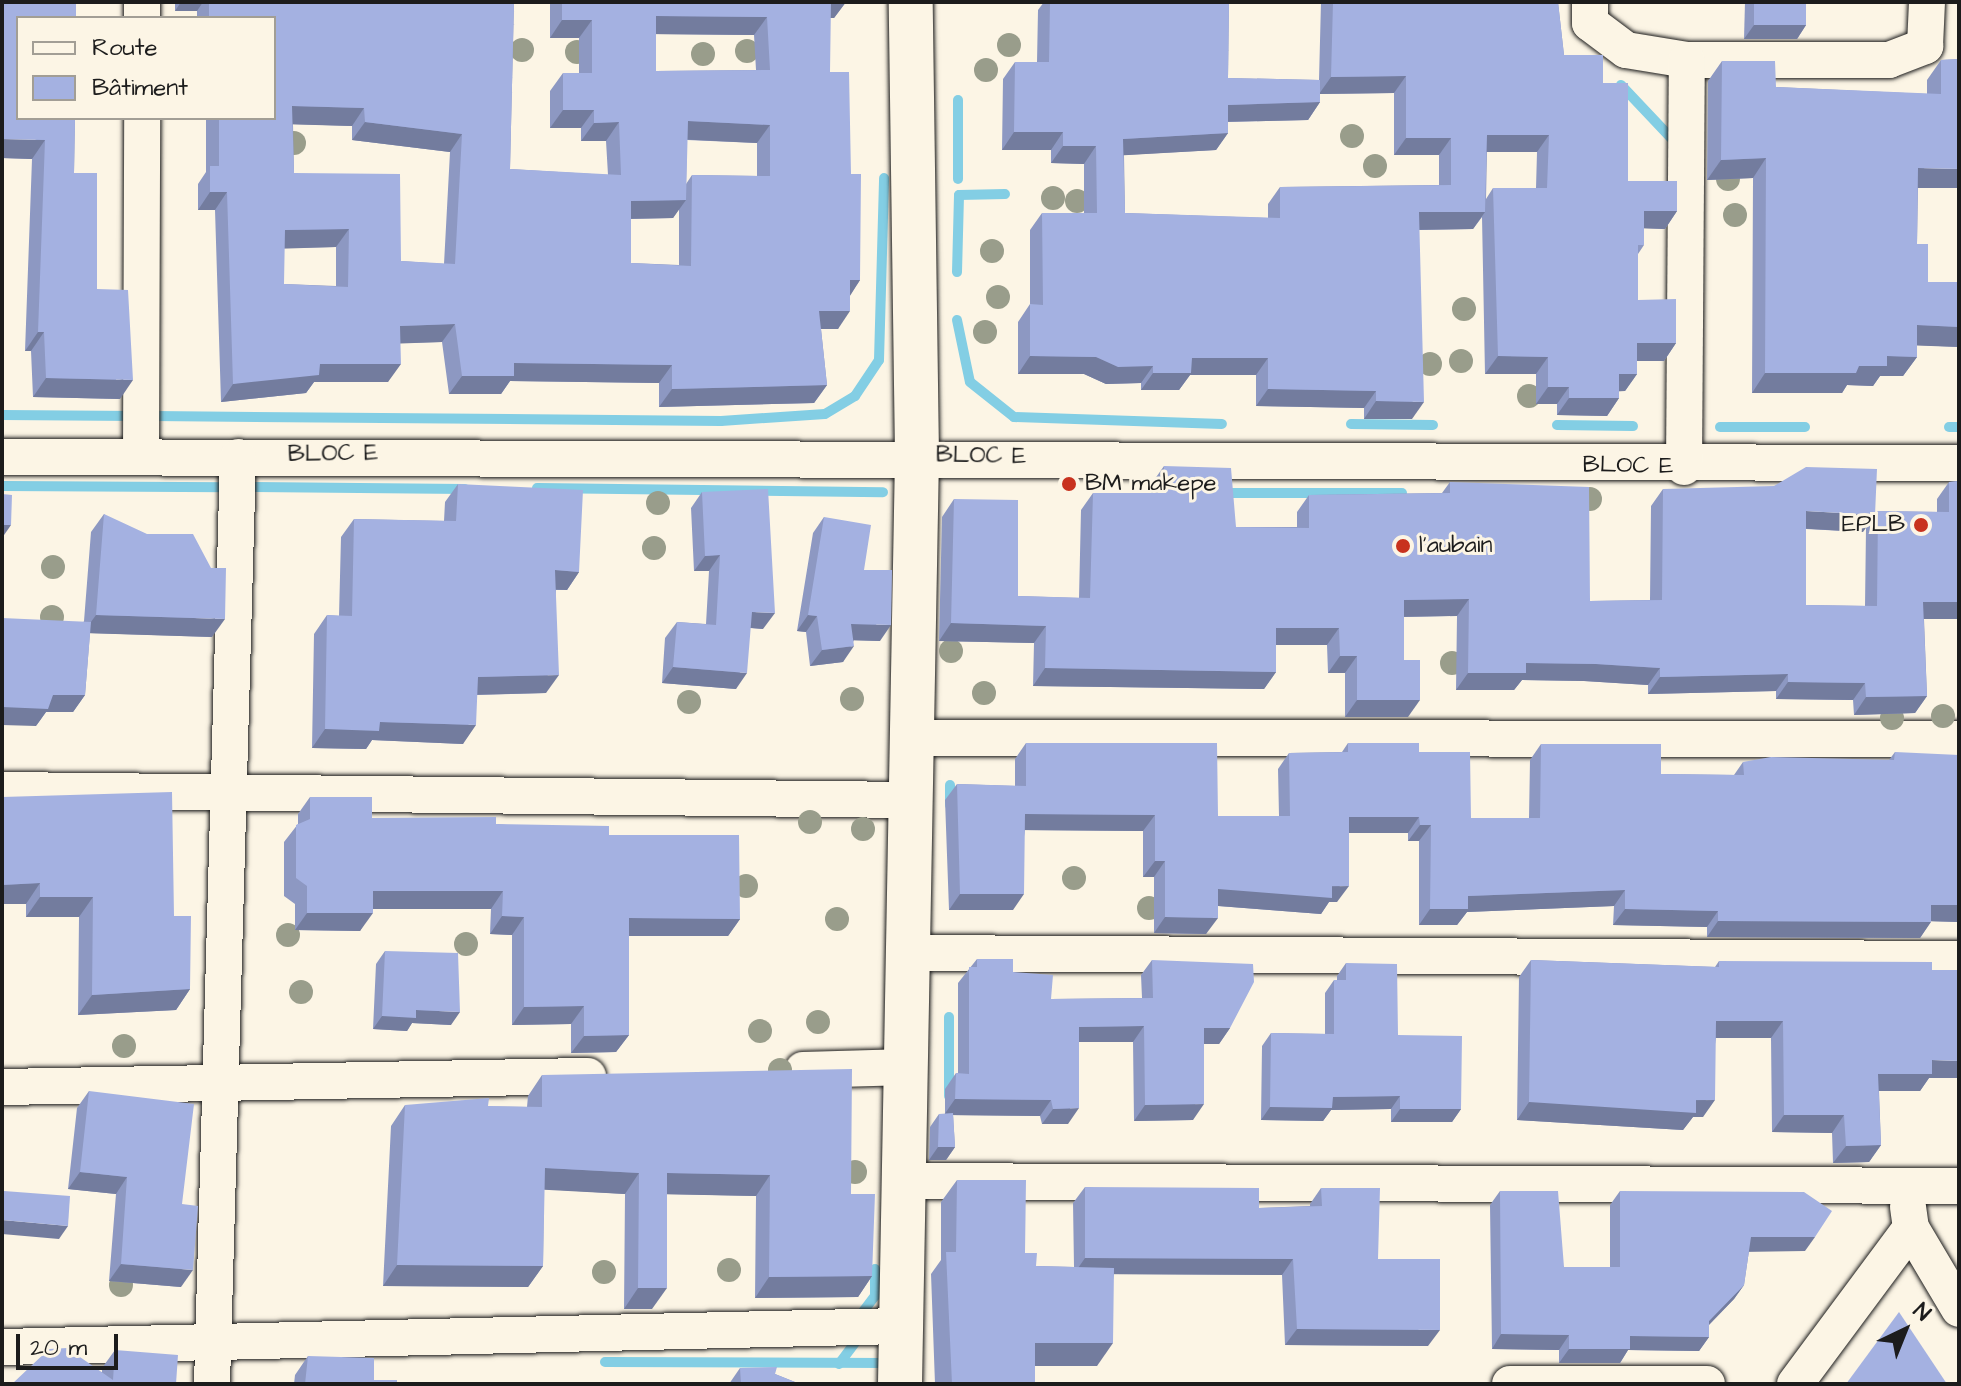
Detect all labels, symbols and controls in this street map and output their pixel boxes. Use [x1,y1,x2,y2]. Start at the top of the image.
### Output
legend [16,16,276,120]
text: Route [92,31,157,65]
text: Bâtiment [92,71,188,105]
street label: BLOC E [287,439,379,469]
street label: BLOC E [935,441,1027,471]
street label: BLOC E [1582,451,1674,481]
place label: BM makepe [1085,470,1216,498]
marker: BM makepe [1060,475,1078,493]
place label: EPLB [1842,511,1905,539]
marker: EPLB [1912,516,1930,534]
place label: l'aubain [1419,532,1492,560]
marker: l'aubain [1394,537,1412,555]
north arrow [1865,1290,1945,1370]
text: N [1906,1296,1937,1328]
scale bar [20,1318,122,1368]
text: 20 m [30,1331,87,1365]

